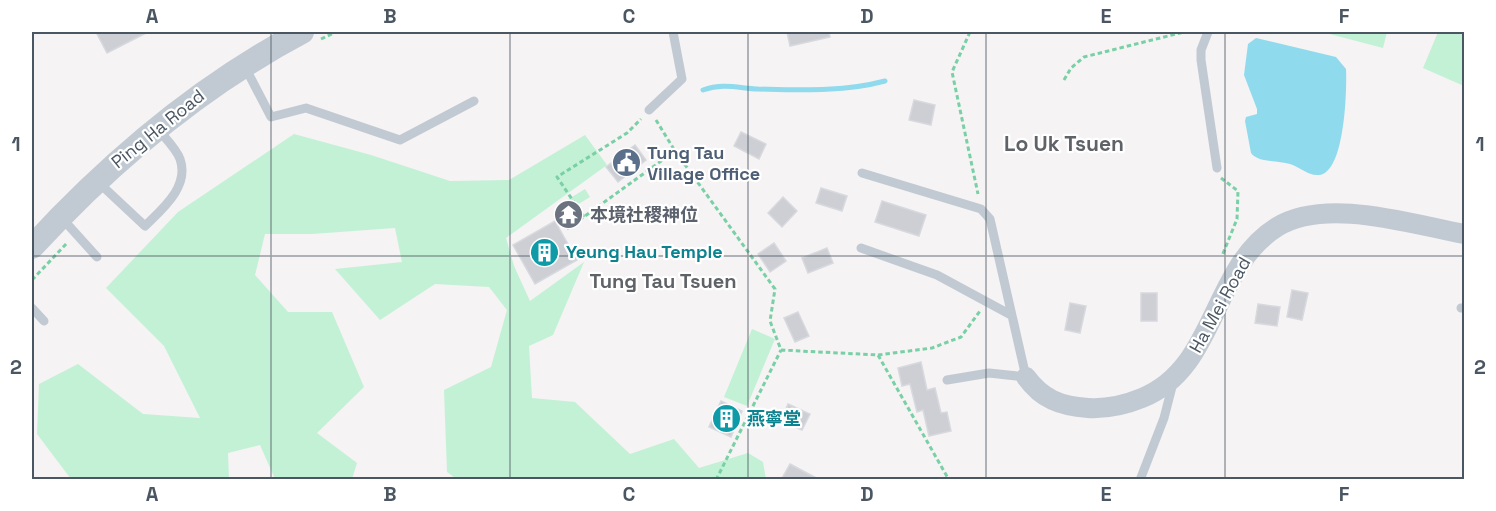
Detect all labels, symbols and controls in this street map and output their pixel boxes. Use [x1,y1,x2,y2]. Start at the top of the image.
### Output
text: A [146,3,159,29]
text: B [383,3,397,29]
text: C [623,3,636,29]
text: D [860,3,874,29]
text: E [1100,3,1112,29]
text: F [1339,3,1350,29]
street label: Ping Ha Road [106,84,209,173]
district label: Lo Uk Tsuen [1004,130,1124,157]
text: 1 [11,131,21,157]
text: 1 [1475,131,1485,157]
place label: Tung Tau Village Office [647,141,760,185]
public building icon: Tung Tau Village Office [610,147,642,179]
temple icon: 本境社稷神位 [553,199,585,231]
place label: 本境社稷神位 [590,203,698,226]
building icon: Yeung Hau Temple [529,236,561,268]
place label: Yeung Hau Temple [566,240,723,263]
street label: Ha Mei Road [1184,253,1255,357]
district label: Tung Tau Tsuen [589,268,737,294]
text: 2 [10,354,22,380]
text: 2 [1474,354,1486,380]
building icon: 燕寧堂 [710,403,742,435]
place label: 燕寧堂 [747,407,801,430]
text: A [146,481,159,507]
text: B [383,481,397,507]
text: C [623,481,636,507]
text: D [860,481,874,507]
text: E [1100,481,1112,507]
text: F [1339,481,1350,507]

